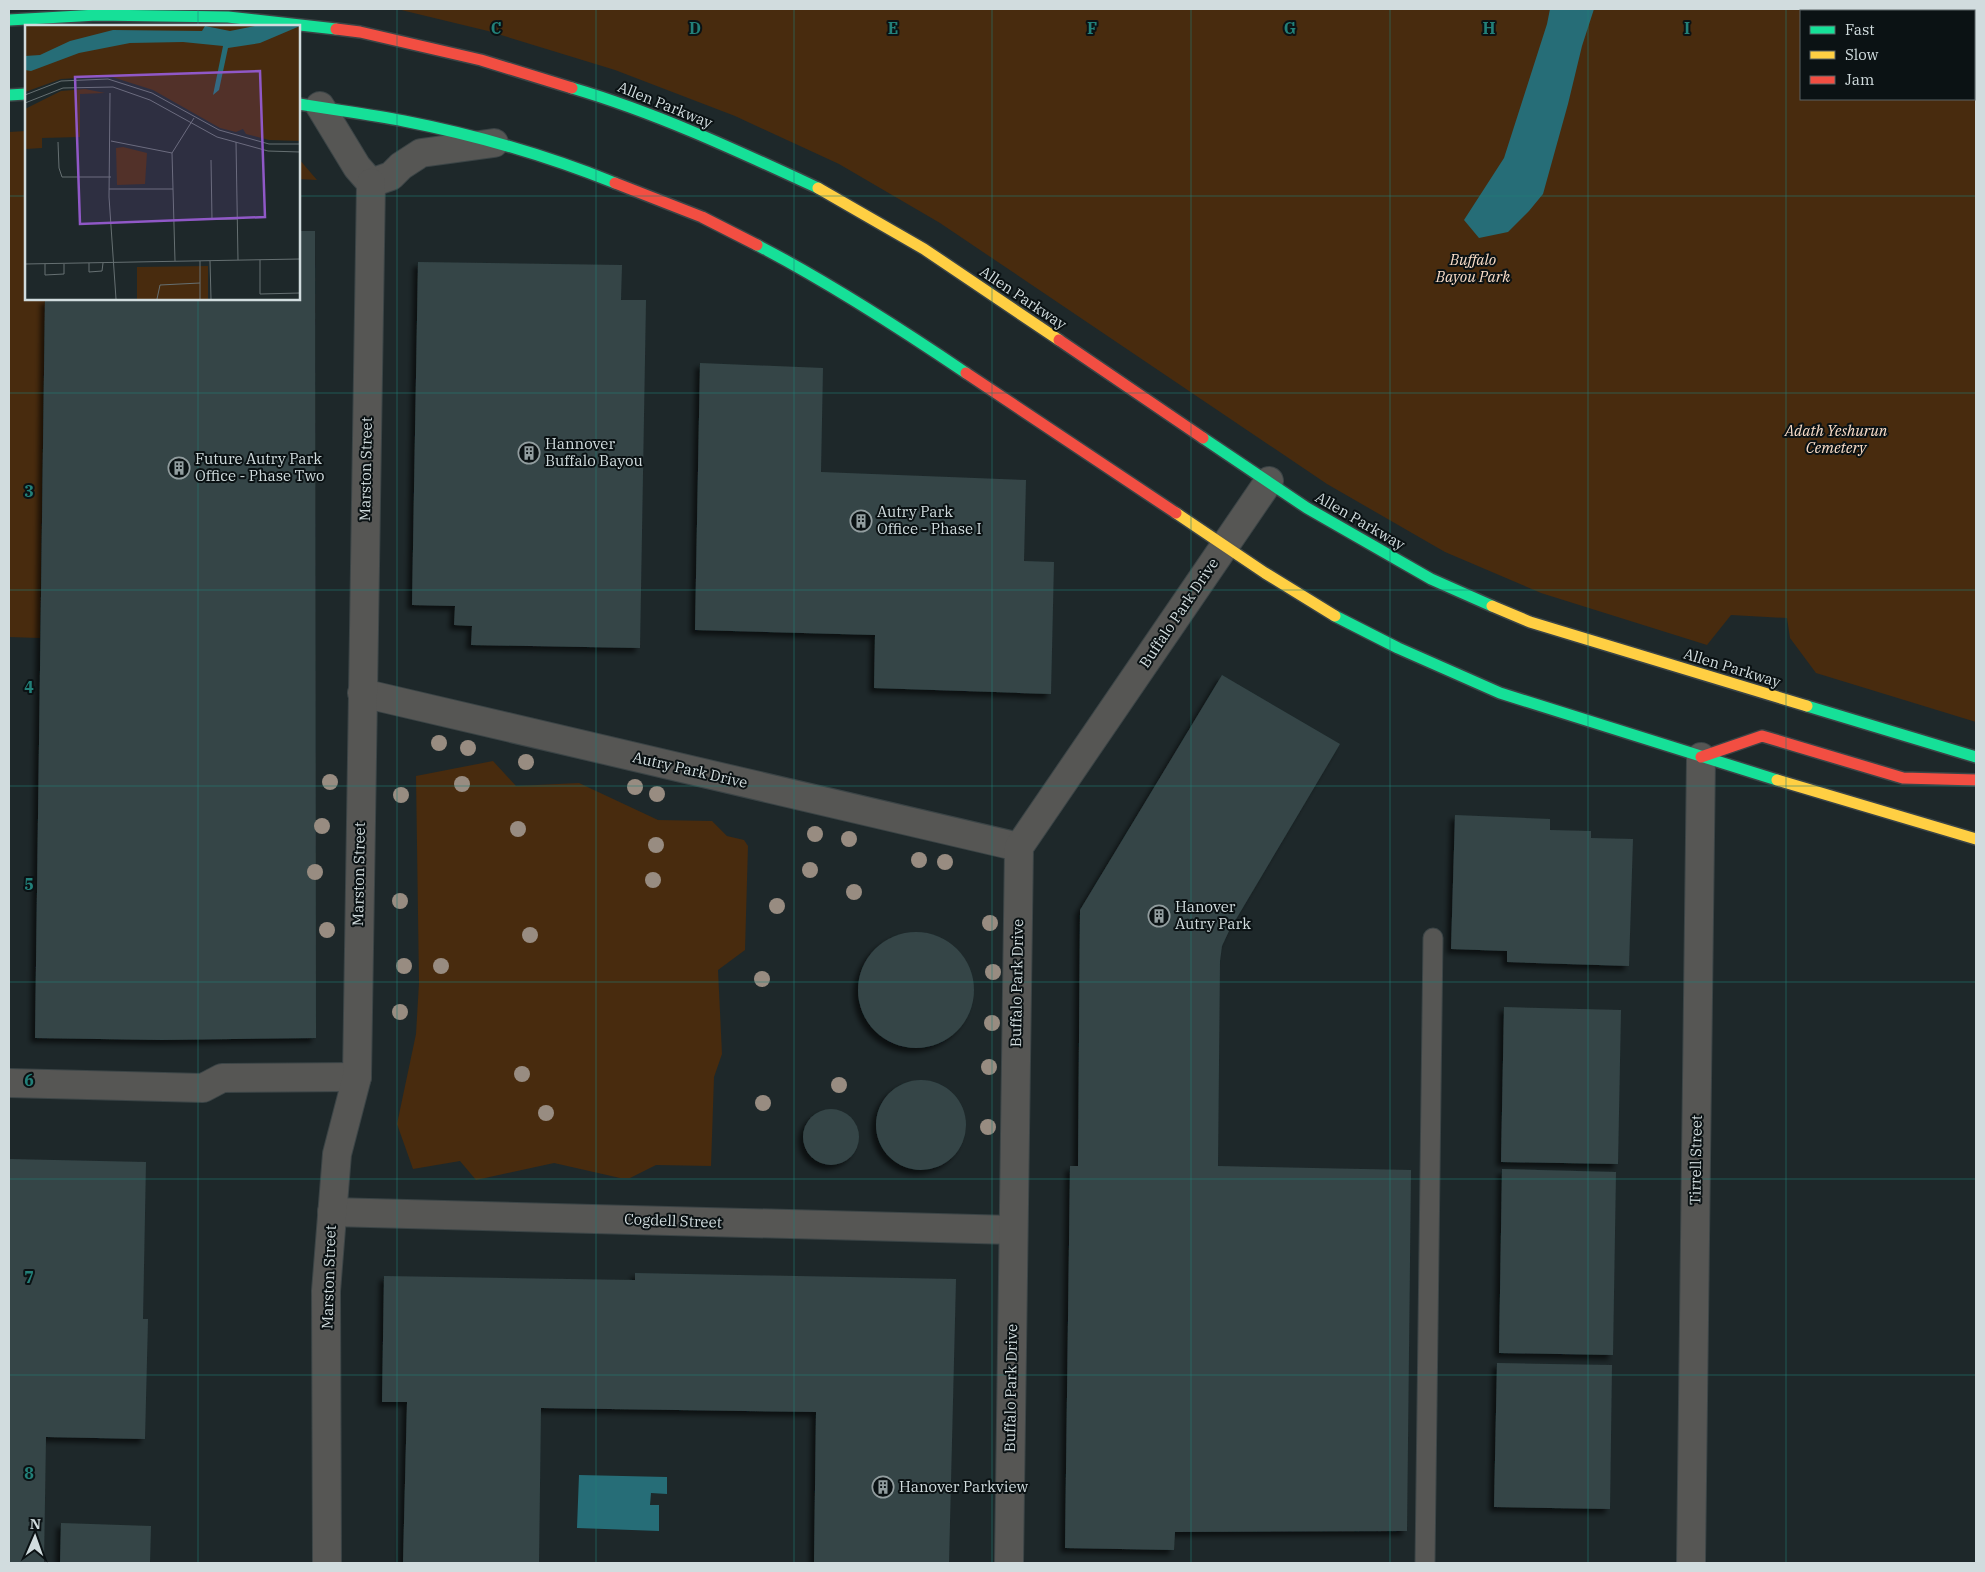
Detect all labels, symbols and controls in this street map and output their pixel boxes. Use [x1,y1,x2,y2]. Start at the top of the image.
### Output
legend [1800,10,1975,100]
text: C [491,18,501,38]
text: D [689,18,701,38]
text: E [888,18,898,38]
text: F [1087,18,1097,38]
text: G [1284,18,1296,38]
text: H [1483,18,1496,38]
text: I [1684,18,1690,38]
text: Fast [1845,20,1875,39]
inset map [25,25,300,300]
text: Slow [1845,45,1879,64]
text: Jam [1845,70,1874,89]
street label: Allen Parkway [615,77,715,132]
park label: Buffalo Bayou Park [1435,250,1510,286]
street label: Allen Parkway [976,262,1070,334]
street label: Marston Street [355,417,376,521]
park label: Adath Yeshurun Cemetery [1784,421,1888,457]
place label: Hannover Buffalo Bayou [545,434,643,470]
building icon: Hannover Buffalo Bayou [517,441,541,465]
place label: Future Autry Park Office - Phase Two [195,449,324,485]
building icon: Future Autry Park Office - Phase Two [167,456,191,480]
text: 3 [24,481,34,501]
street label: Allen Parkway [1312,487,1409,554]
place label: Autry Park Office - Phase I [877,502,982,538]
building icon: Autry Park Office - Phase I [849,509,873,533]
street label: Buffalo Park Drive [1135,554,1222,671]
street label: Allen Parkway [1681,644,1783,691]
text: 4 [24,677,34,697]
street label: Autry Park Drive [631,747,749,792]
street label: Marston Street [348,822,369,926]
text: 5 [24,874,34,894]
place label: Hanover Autry Park [1175,897,1251,933]
building icon: Hanover Autry Park [1147,904,1171,928]
street label: Buffalo Park Drive [1006,919,1027,1047]
text: 6 [24,1070,34,1090]
street label: Tirrell Street [1685,1115,1706,1205]
street label: Cogdell Street [624,1209,722,1232]
street label: Marston Street [317,1225,340,1329]
text: 7 [24,1267,34,1287]
street label: Buffalo Park Drive [1000,1324,1021,1452]
text: 8 [24,1463,34,1483]
building icon: Hanover Parkview [871,1475,895,1499]
place label: Hanover Parkview [899,1477,1028,1496]
north arrow [10,1512,60,1562]
text: N [30,1515,41,1533]

